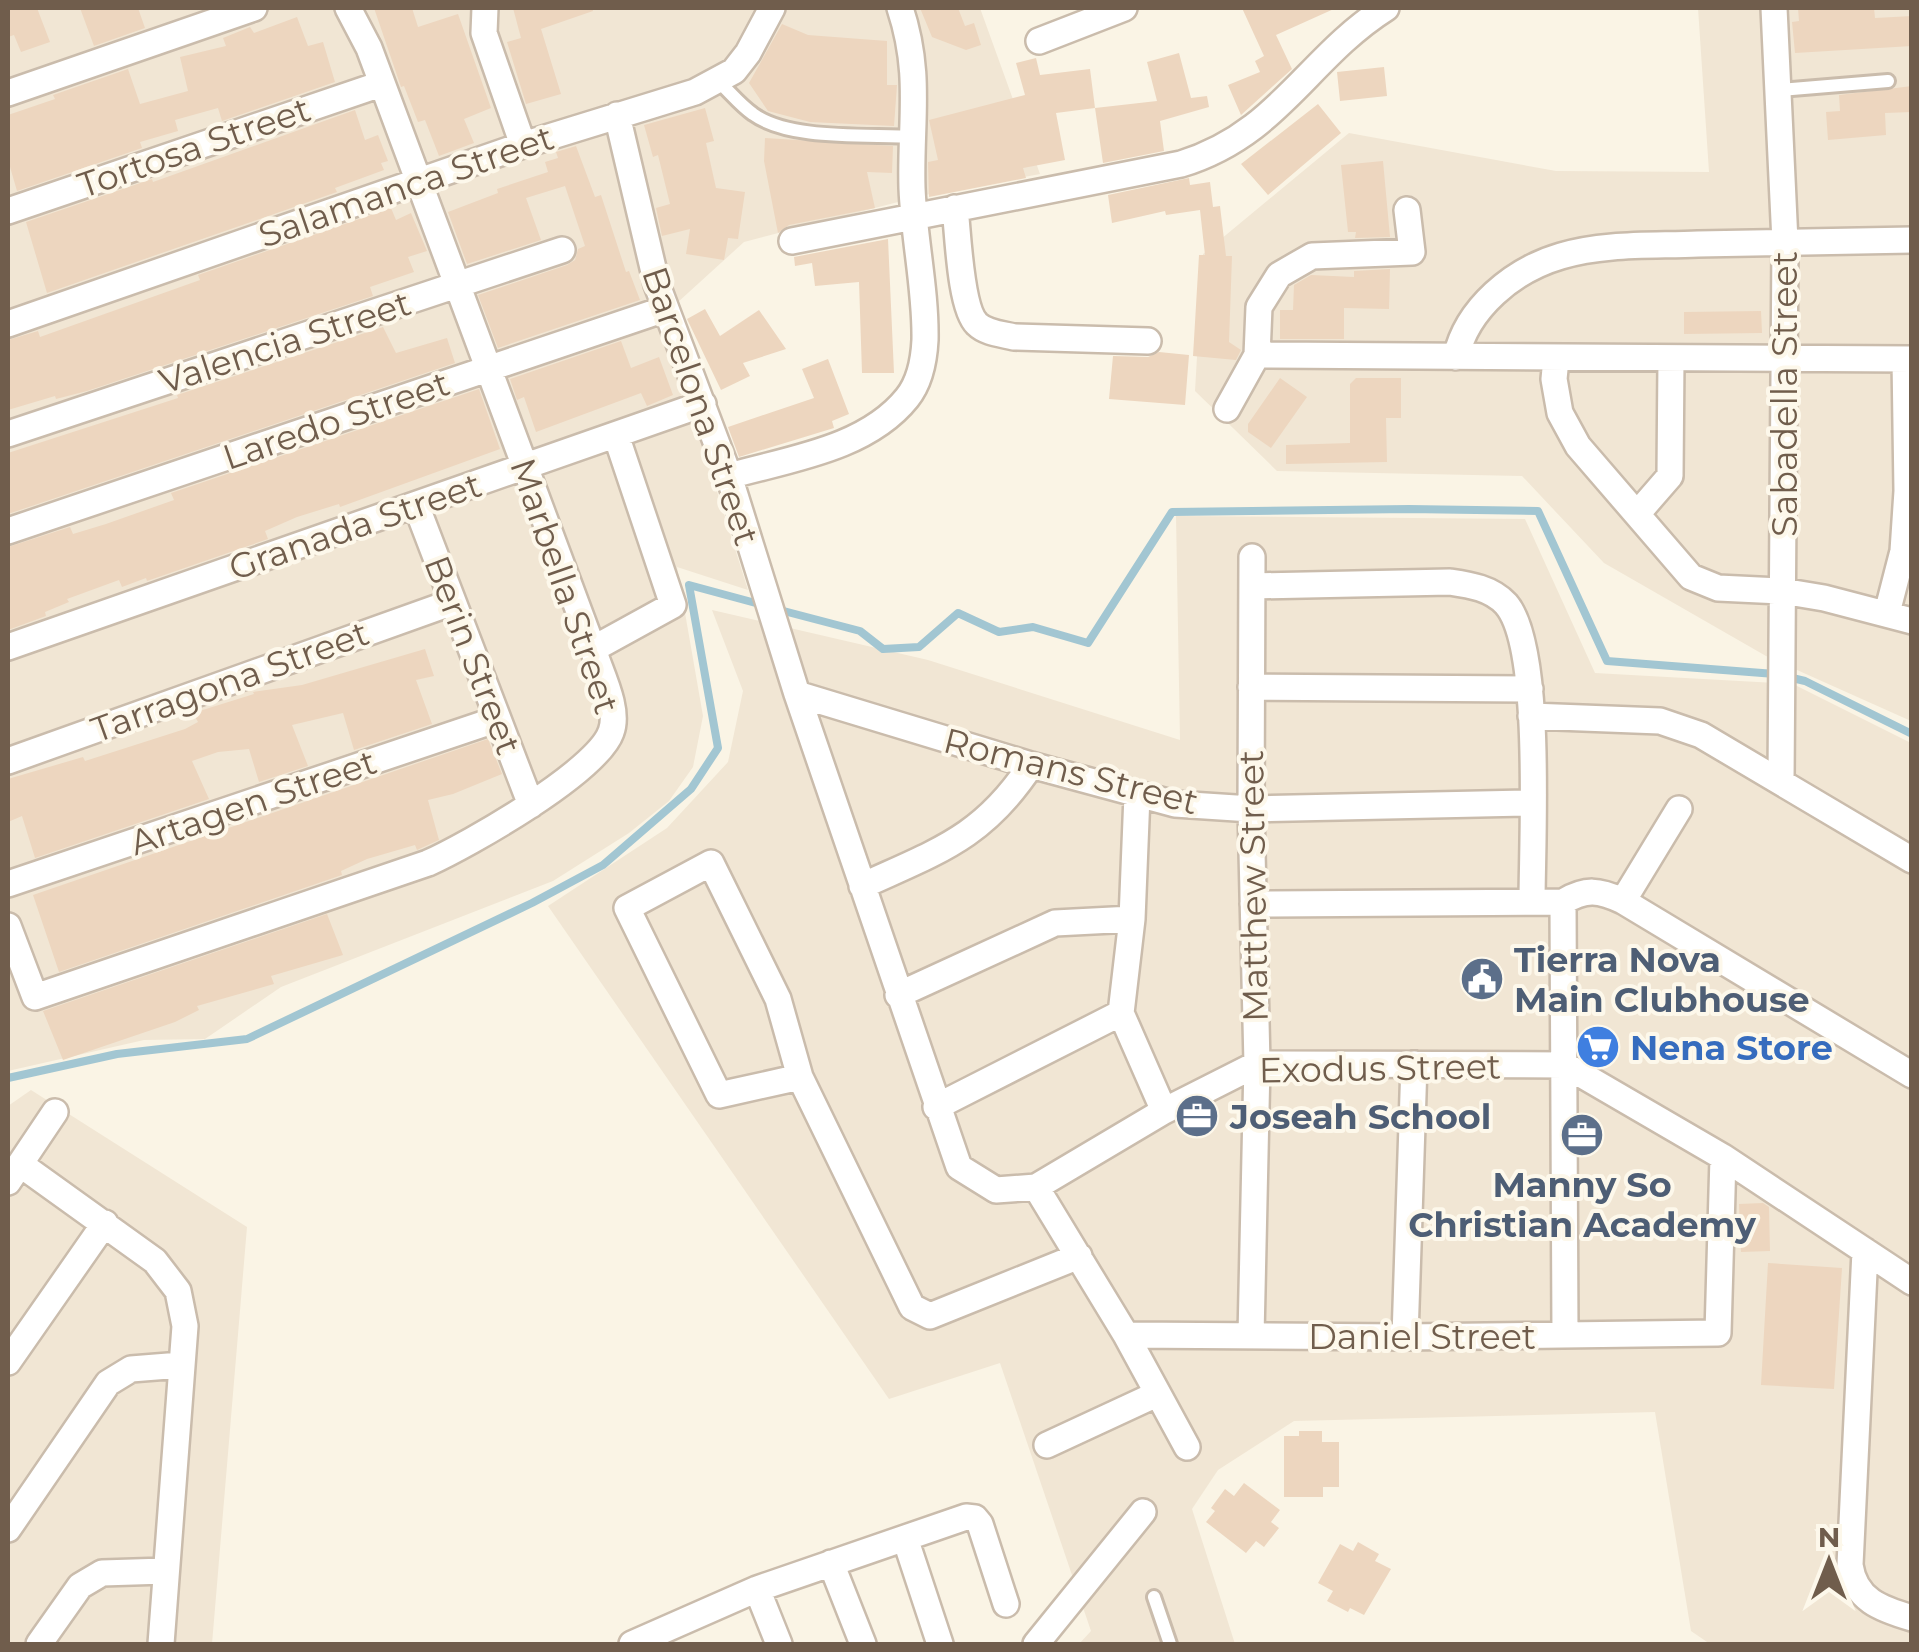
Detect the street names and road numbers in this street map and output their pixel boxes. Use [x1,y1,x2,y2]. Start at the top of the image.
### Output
street label: Tortosa Street [72,87,316,207]
street label: Salamanca Street [253,115,559,257]
street label: Sabadella Street [1763,251,1806,537]
street label: Barcelona Street [633,261,769,551]
street label: Valencia Street [154,281,416,403]
street label: Laredo Street [217,361,455,479]
street label: Marbella Street [501,453,629,719]
street label: Granada Street [223,463,487,589]
street label: Berin Street [415,550,531,760]
street label: Tarragona Street [85,611,375,751]
street label: Romans Street [939,719,1203,823]
street label: Artagen Street [124,740,382,864]
street label: Matthew Street [1229,750,1277,1022]
street label: Exodus Street [1259,1044,1501,1092]
street label: Daniel Street [1308,1315,1536,1358]

